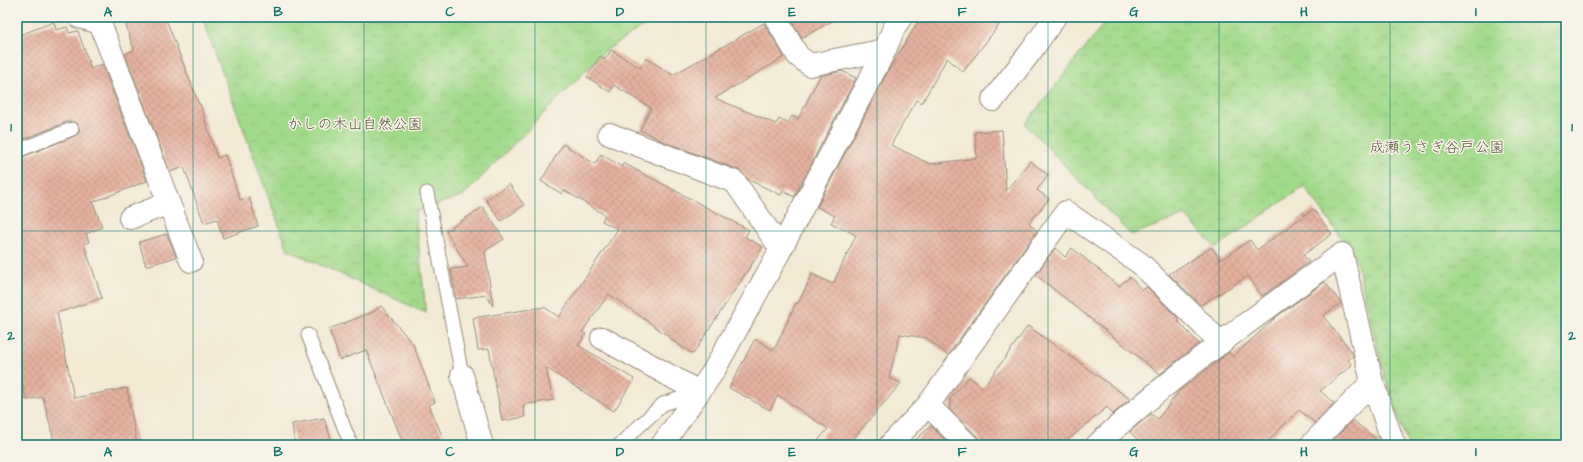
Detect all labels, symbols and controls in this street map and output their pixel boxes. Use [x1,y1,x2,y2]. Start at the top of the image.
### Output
text: A [104,3,113,21]
text: B [273,3,283,21]
text: C [445,3,455,21]
text: D [616,3,625,21]
text: E [788,3,796,21]
text: F [957,3,967,21]
text: G [1129,3,1139,21]
text: H [1300,3,1308,21]
text: I [1475,3,1477,21]
park label: かしの木山自然公園 [287,114,423,135]
text: 1 [10,118,12,136]
text: 1 [1571,118,1573,136]
park label: 成瀬うさぎ谷戸公園 [1369,137,1505,158]
text: 2 [6,327,15,345]
text: 2 [1567,327,1576,345]
text: A [104,443,113,461]
text: B [273,443,283,461]
text: C [445,443,455,461]
text: D [616,443,625,461]
text: E [788,443,796,461]
text: F [957,443,967,461]
text: G [1129,443,1139,461]
text: H [1300,443,1308,461]
text: I [1475,443,1477,461]

